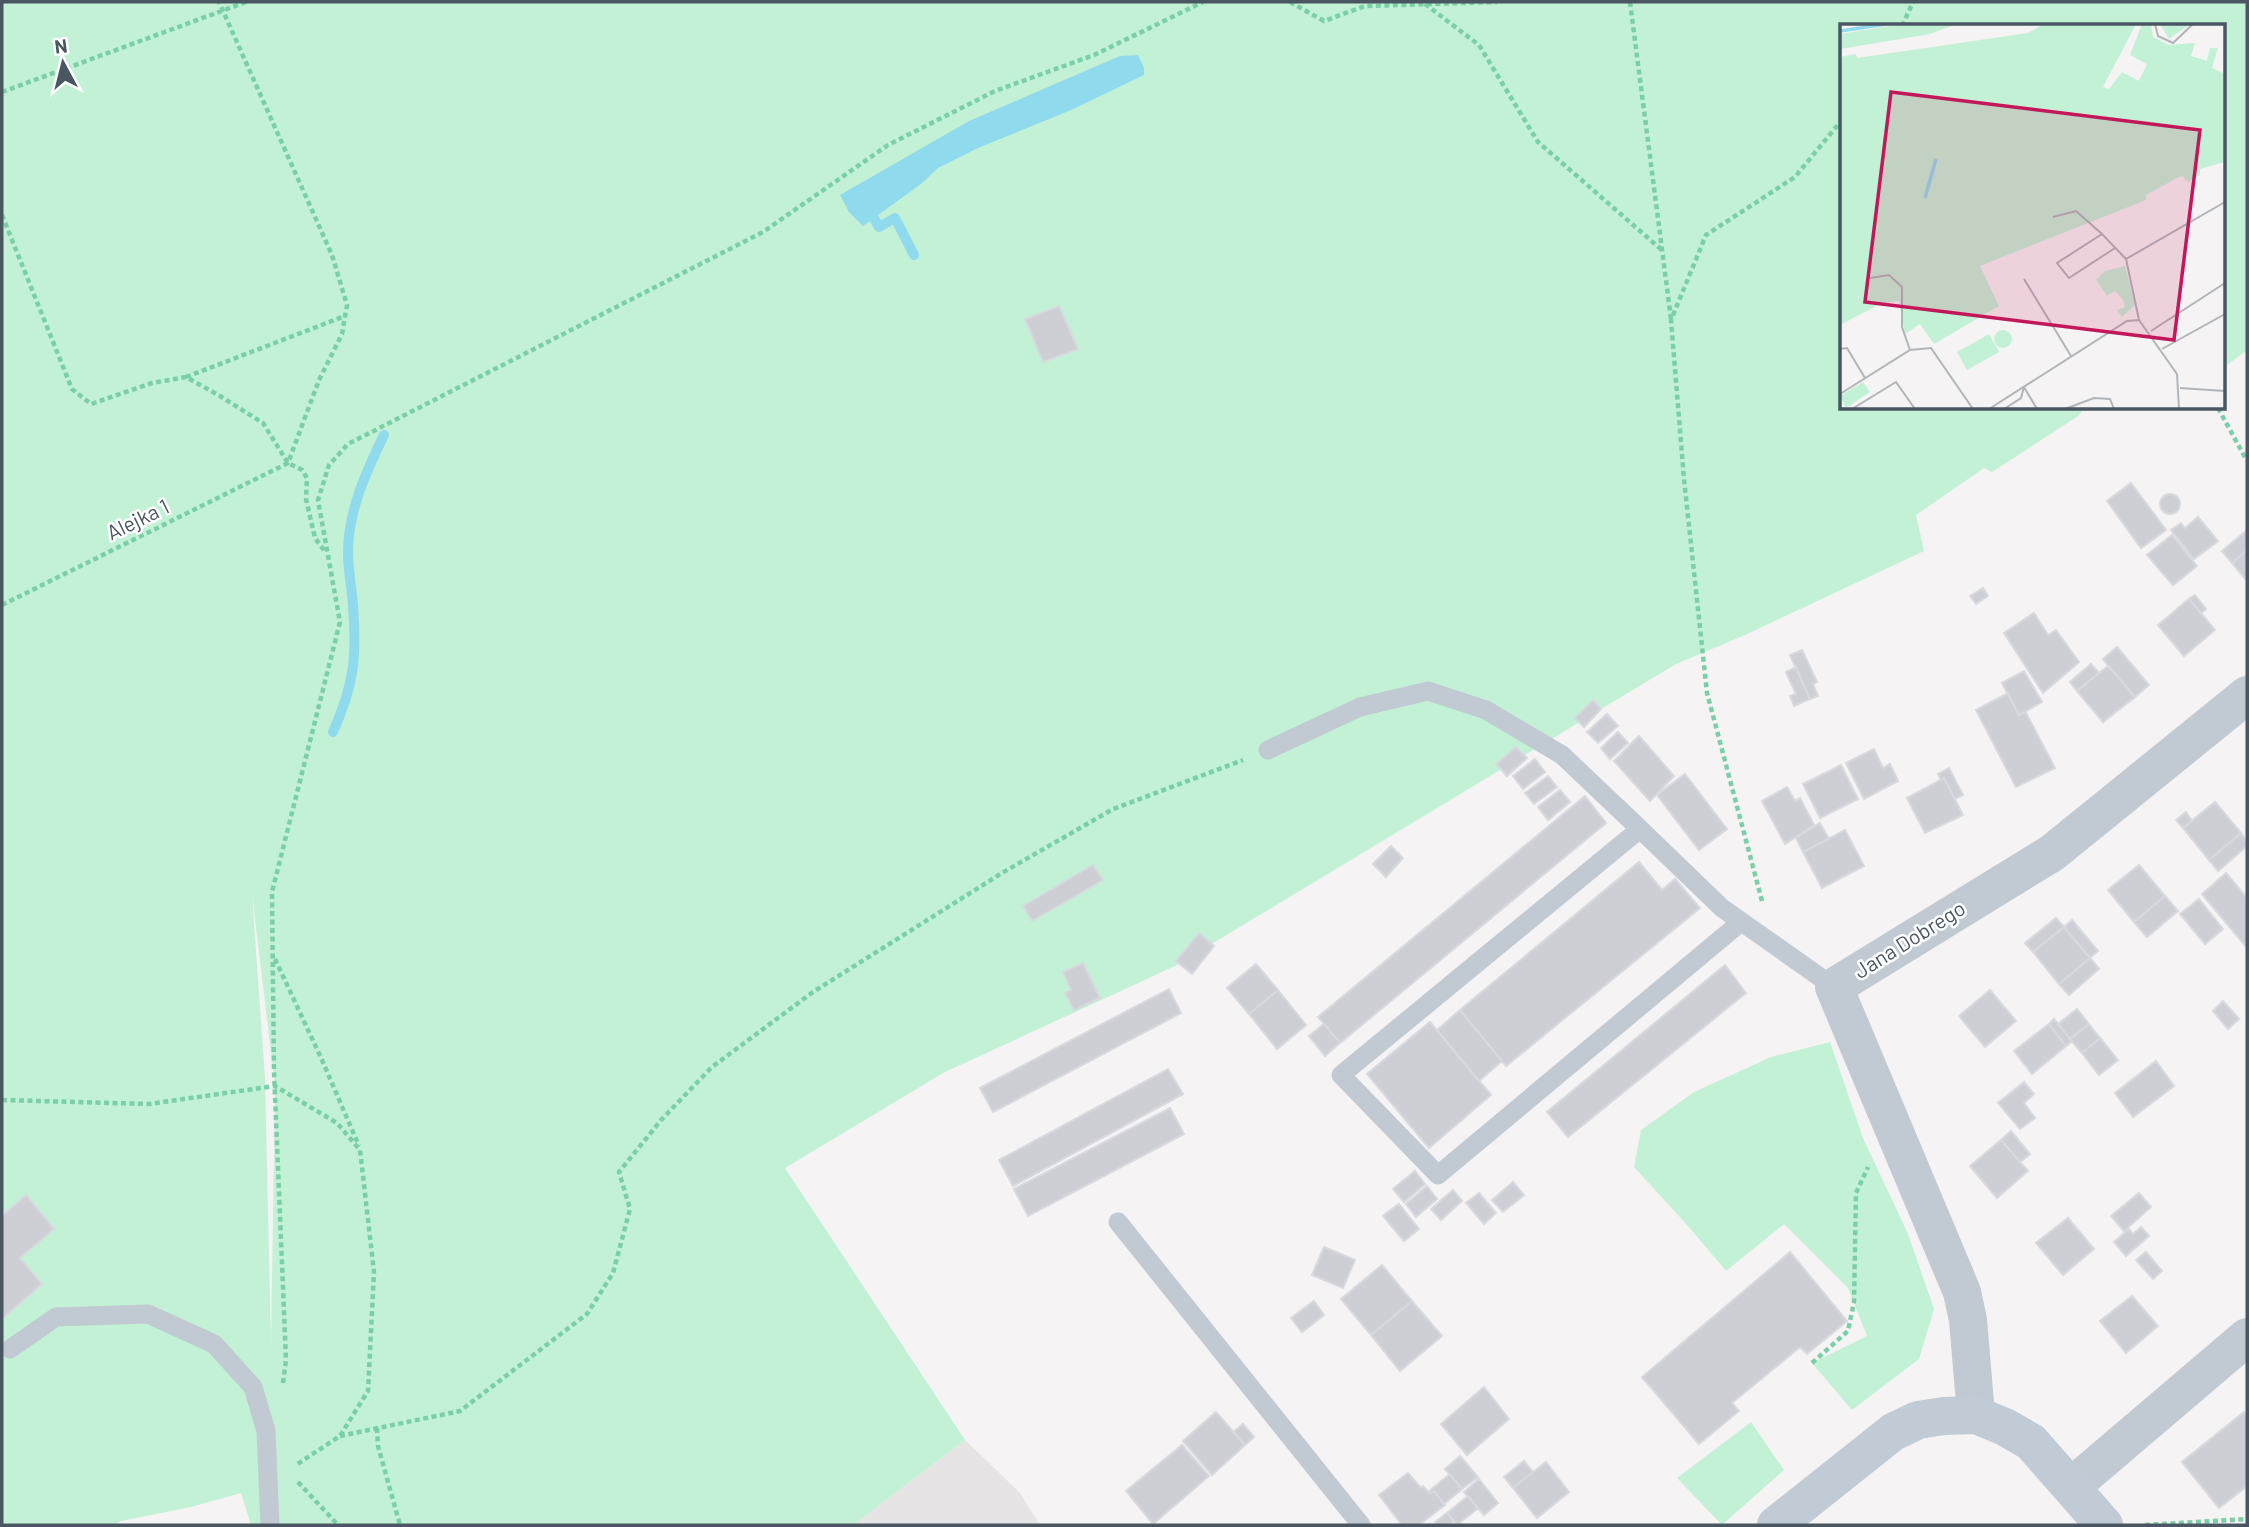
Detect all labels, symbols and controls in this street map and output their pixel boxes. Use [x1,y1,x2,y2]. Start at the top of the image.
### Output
inset map [1840,24,2224,410]
north arrow [28,28,98,98]
text: N [53,33,69,58]
street label: Alejka 1 [102,493,173,544]
street label: Jana Dobrego [1849,895,1969,983]

